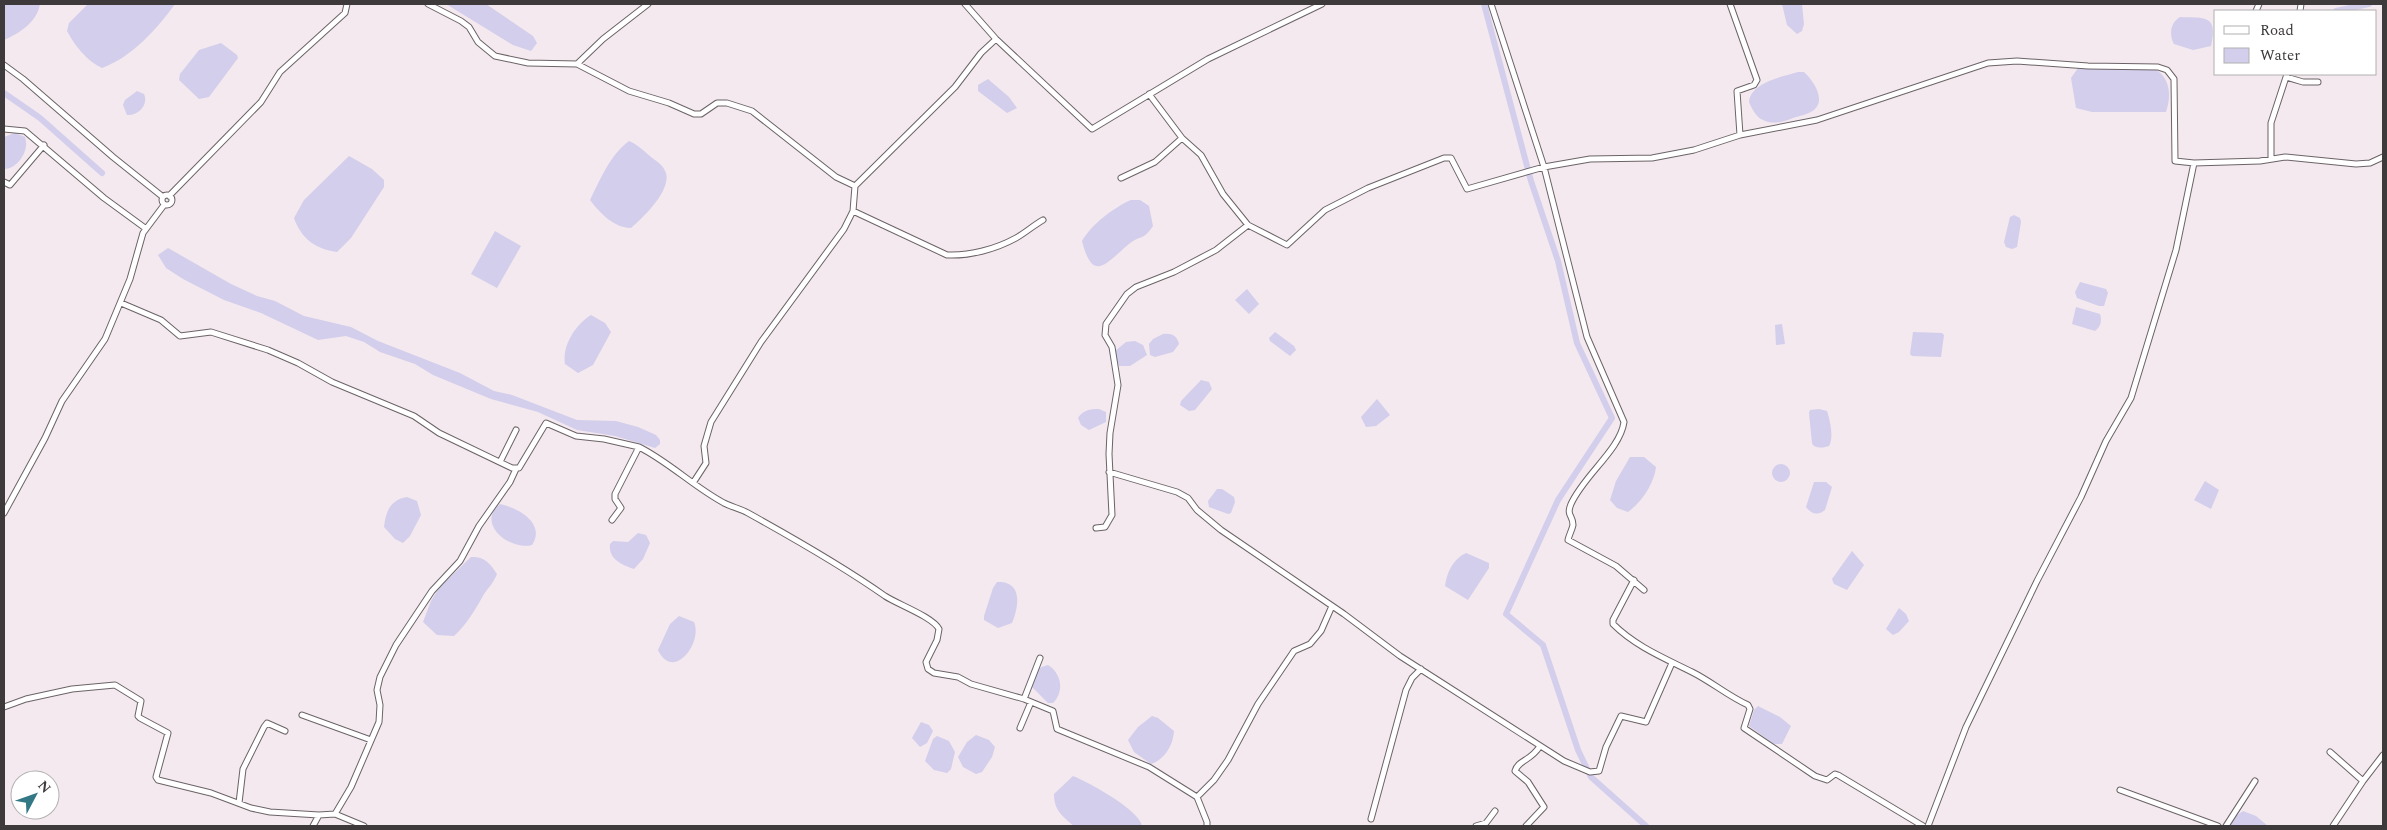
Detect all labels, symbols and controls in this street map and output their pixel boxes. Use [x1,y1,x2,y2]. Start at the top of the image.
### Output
legend [2214,10,2377,75]
text: Road [2260,19,2294,42]
text: Water [2260,44,2300,67]
north arrow [10,770,60,820]
text: N [33,776,56,798]

